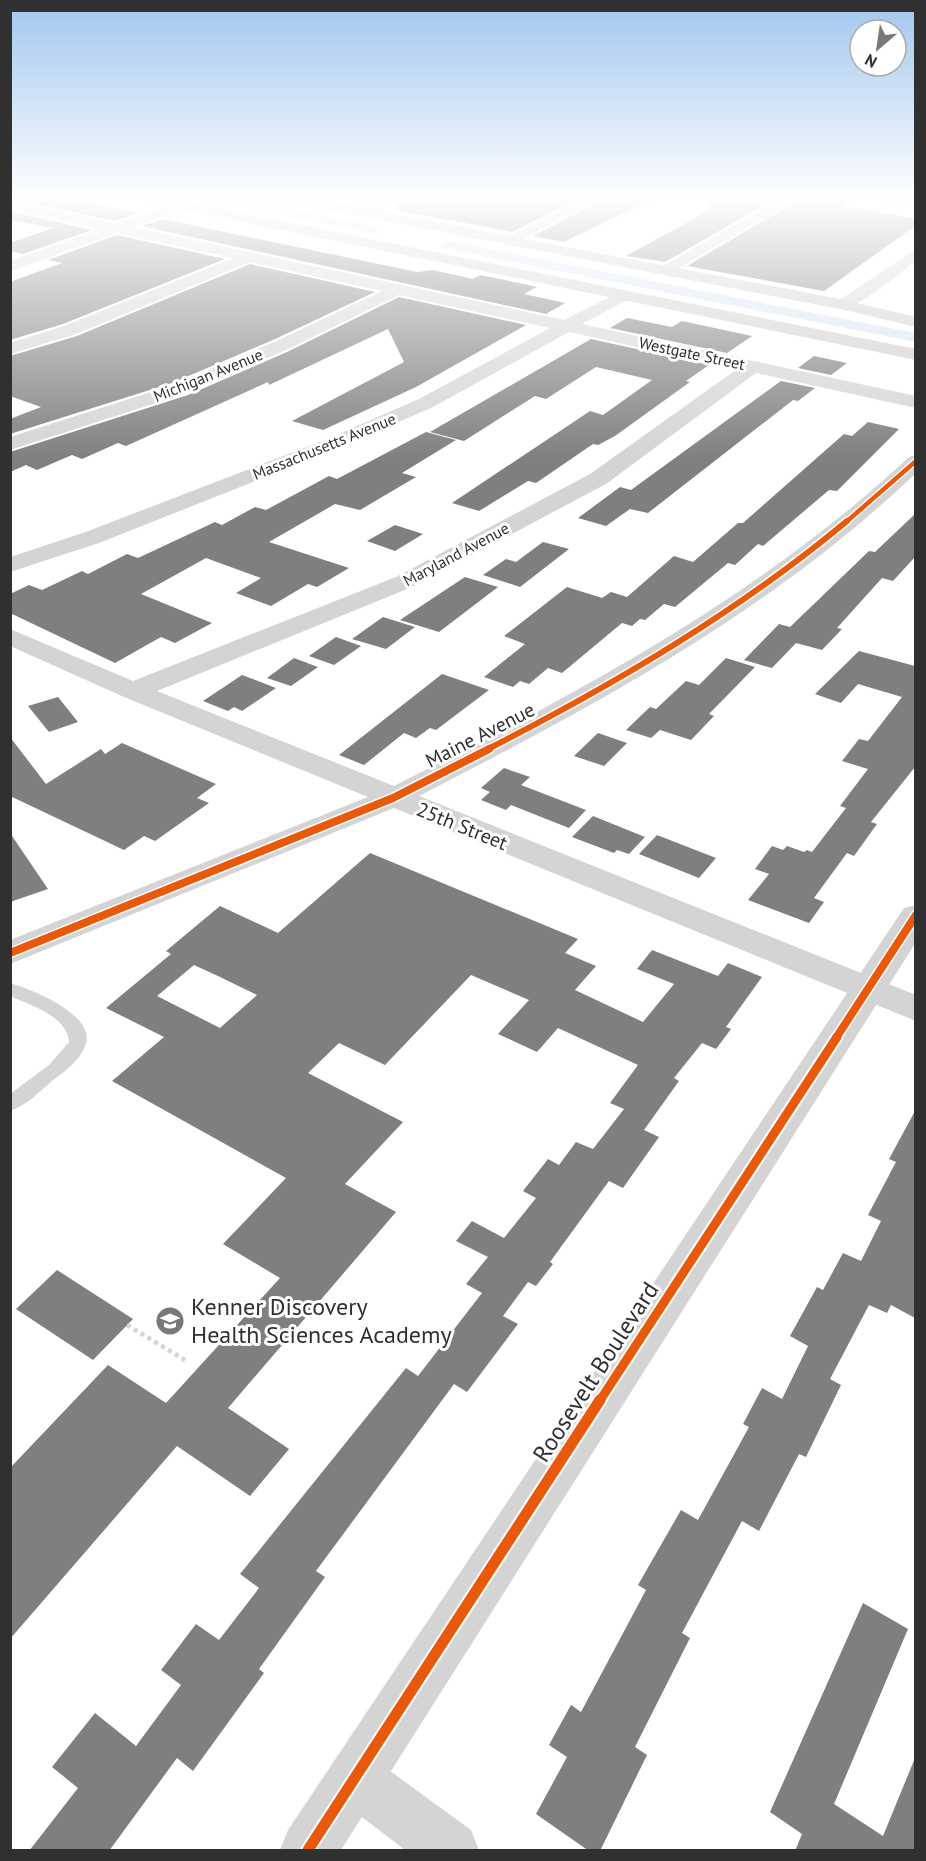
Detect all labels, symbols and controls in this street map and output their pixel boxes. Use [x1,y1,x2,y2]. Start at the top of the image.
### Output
north arrow [848,18,908,78]
text: N [861,50,880,72]
street label: Westgate Street [637,332,747,374]
street label: Michigan Avenue [150,344,266,406]
street label: Massachusetts Avenue [249,408,399,484]
street label: Maryland Avenue [400,518,512,590]
street label: Maine Avenue [421,696,539,774]
street label: 25th Street [413,796,512,856]
street label: Roosevelt Boulevard [526,1276,665,1468]
place label: Kenner Discovery Health Sciences Academy [191,1291,452,1350]
school or university icon: Kenner Discovery Health Sciences Academy [154,1305,186,1337]

